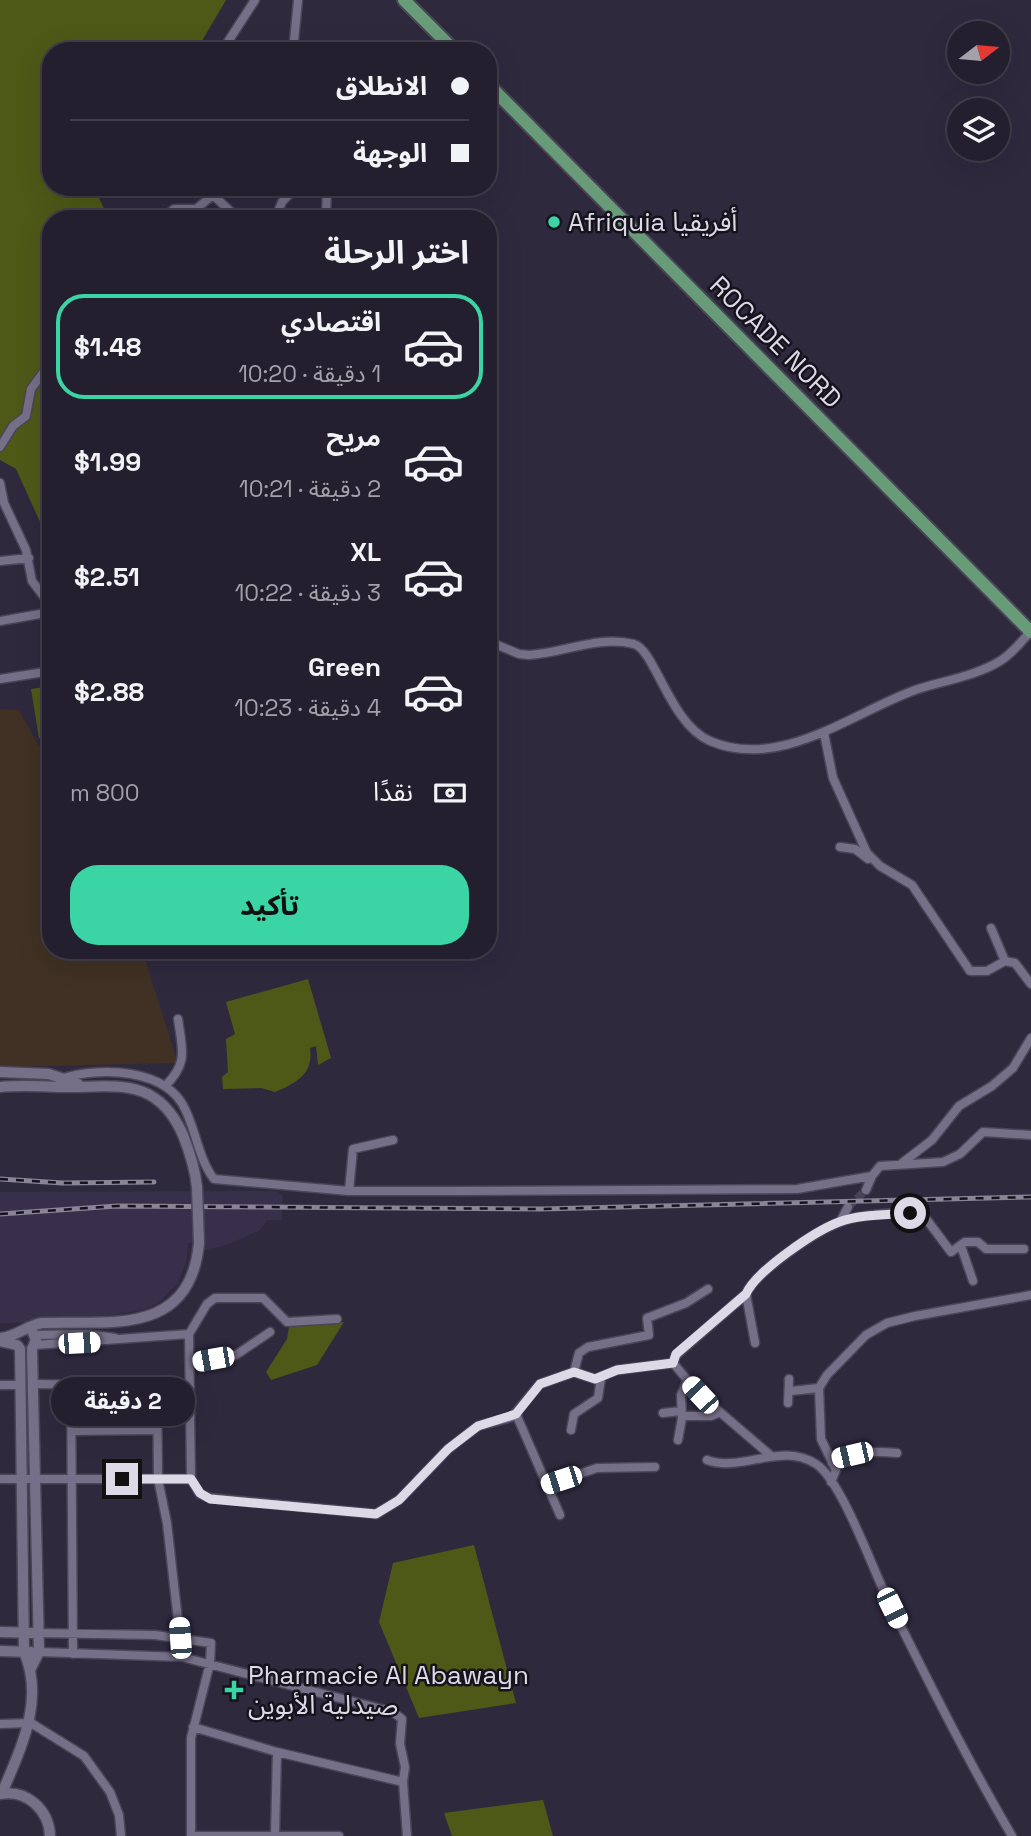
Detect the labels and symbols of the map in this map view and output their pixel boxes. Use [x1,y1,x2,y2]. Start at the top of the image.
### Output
north arrow [947,21,1010,84]
place label: Afriquia أفريقيا [568,205,737,239]
marker: Afriquia أفريقيا [546,214,562,230]
street label: ROCADE NORD [703,269,849,415]
route start [894,1197,926,1229]
car [58,1331,101,1355]
car [191,1345,236,1373]
car [678,1372,723,1418]
callout: 2 دقيقة [50,1378,194,1426]
car [830,1440,875,1470]
route end [106,1463,138,1495]
car [538,1464,585,1496]
car [874,1585,911,1631]
car [169,1616,192,1660]
place label: Pharmacie Al Abawayn صيدلية الأبوين [248,1658,529,1722]
marker: Pharmacie Al Abawayn صيدلية الأبوين [226,1682,242,1698]

